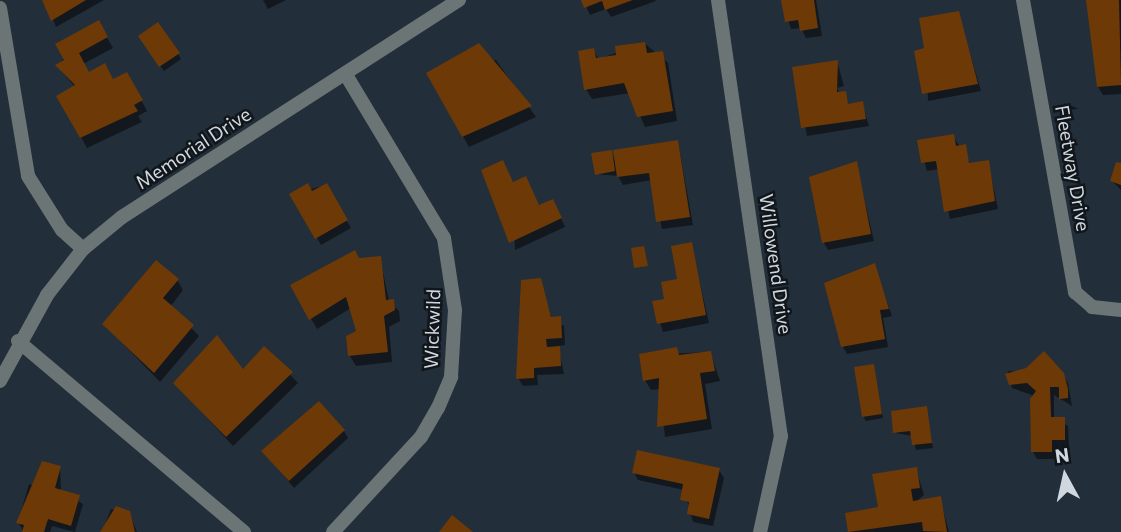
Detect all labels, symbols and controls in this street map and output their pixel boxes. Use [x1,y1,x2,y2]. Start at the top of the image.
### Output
street label: Memorial Drive [131,102,255,194]
street label: Fleetway Drive [1051,103,1095,233]
street label: Willowend Drive [755,192,797,336]
street label: Wickwild [419,289,445,369]
north arrow [1030,441,1100,511]
text: N [1053,442,1071,467]

